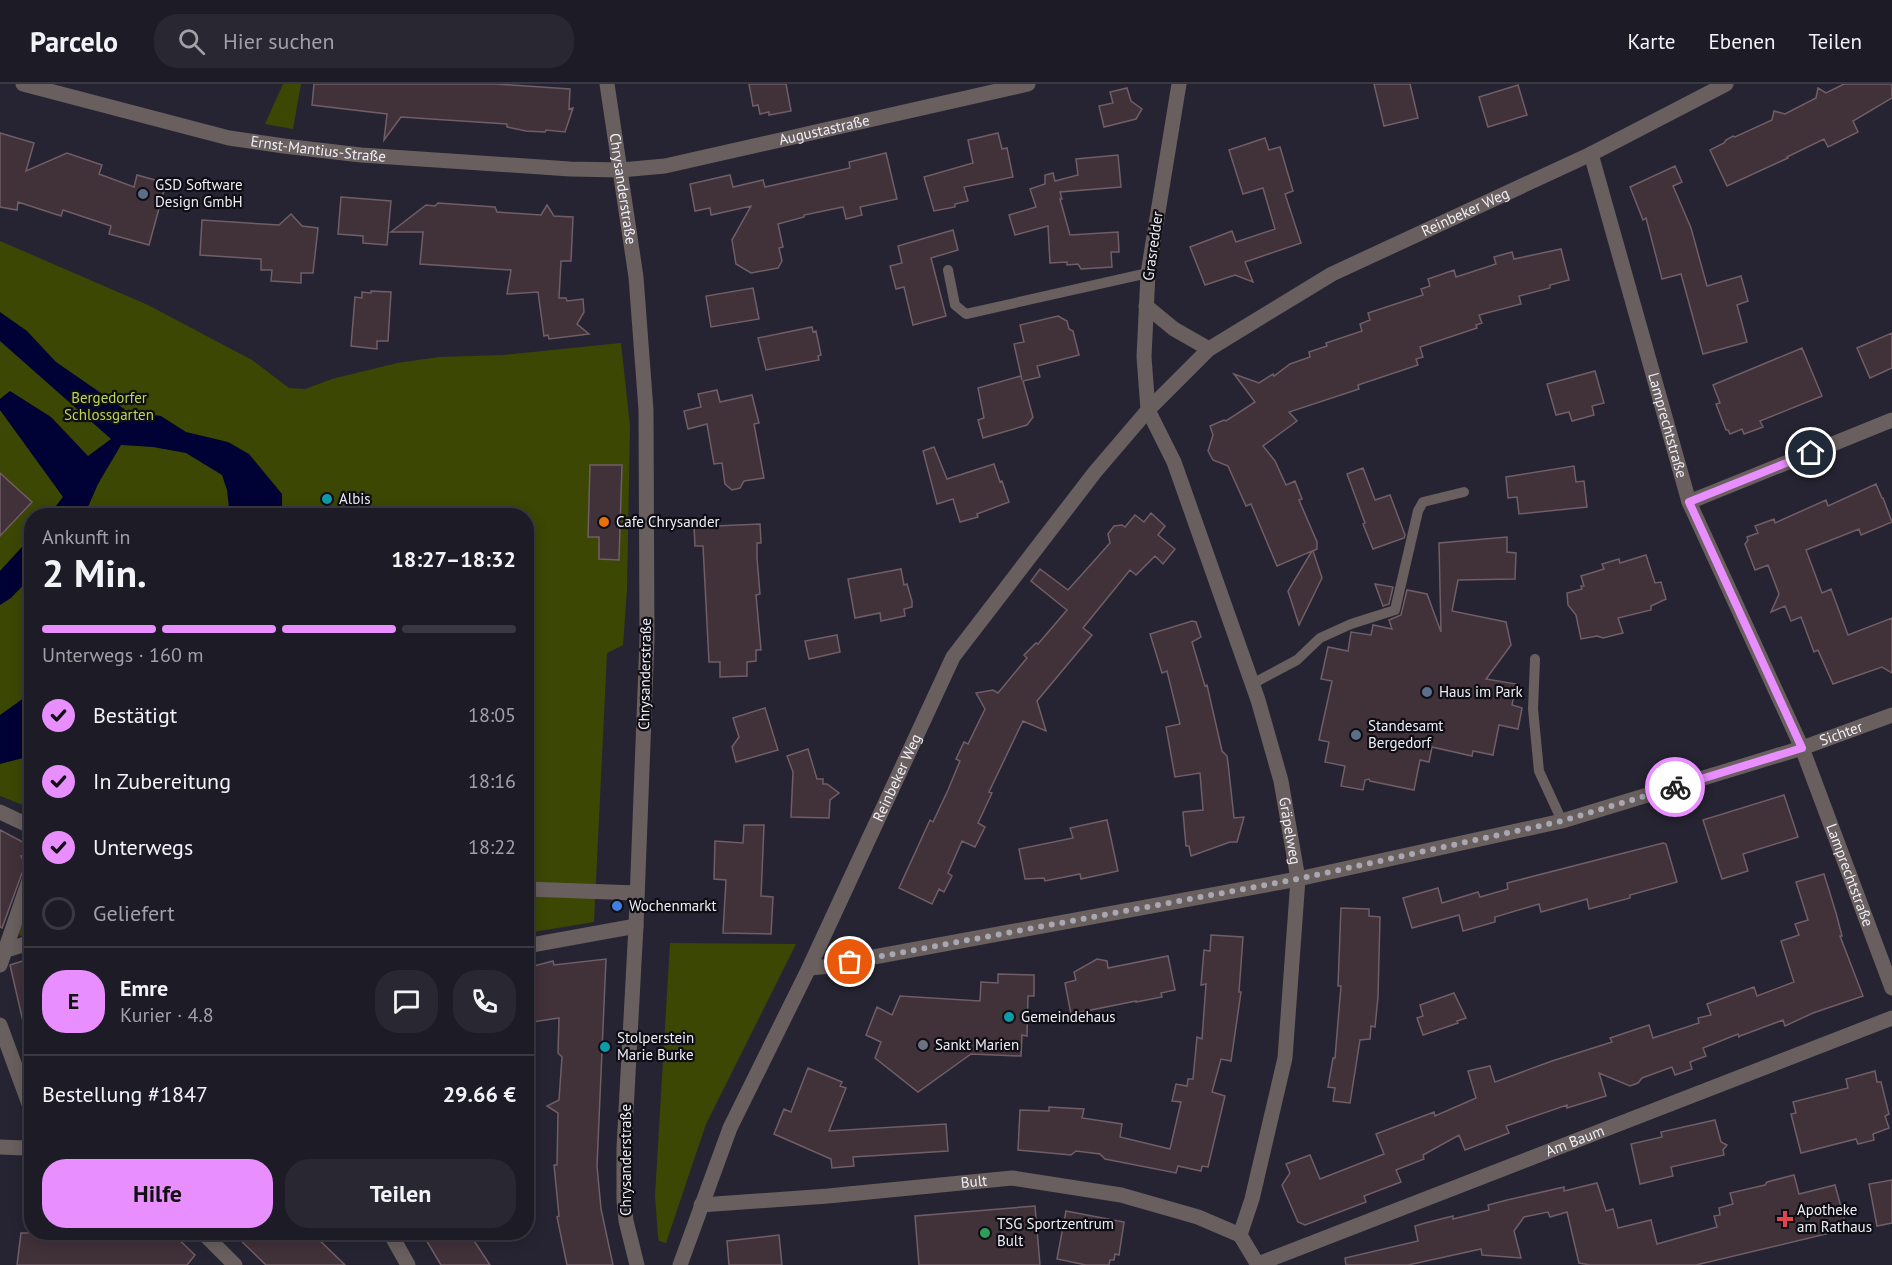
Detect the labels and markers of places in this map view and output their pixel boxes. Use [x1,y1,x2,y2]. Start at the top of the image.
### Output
place label: GSD Software Design GmbH [155,175,243,211]
marker: GSD Software Design GmbH [136,187,150,201]
pin [1785,427,1836,478]
place label: Albis [339,489,371,508]
marker: Albis [320,492,334,506]
place label: Cafe Chrysander [616,512,720,531]
marker: Cafe Chrysander [597,515,611,529]
place label: Haus im Park [1439,682,1524,701]
marker: Haus im Park [1420,685,1434,699]
place label: Standesamt Bergedorf [1368,716,1443,752]
marker: Standesamt Bergedorf [1349,728,1363,742]
place label: Wochenmarkt [629,896,717,915]
marker: Wochenmarkt [610,899,624,913]
pin [824,936,875,987]
place label: Gemeindehaus [1021,1007,1116,1026]
marker: Gemeindehaus [1002,1010,1016,1024]
place label: Stolperstein Marie Burke [617,1028,694,1064]
place label: Sankt Marien [935,1035,1019,1054]
marker: Sankt Marien [916,1038,930,1052]
marker: Stolperstein Marie Burke [598,1040,612,1054]
place label: Apotheke am Rathaus [1797,1200,1872,1236]
marker: Apotheke am Rathaus [1778,1212,1792,1226]
place label: TSG Sportzentrum Bult [997,1214,1114,1250]
marker: TSG Sportzentrum Bult [978,1226,992,1240]

